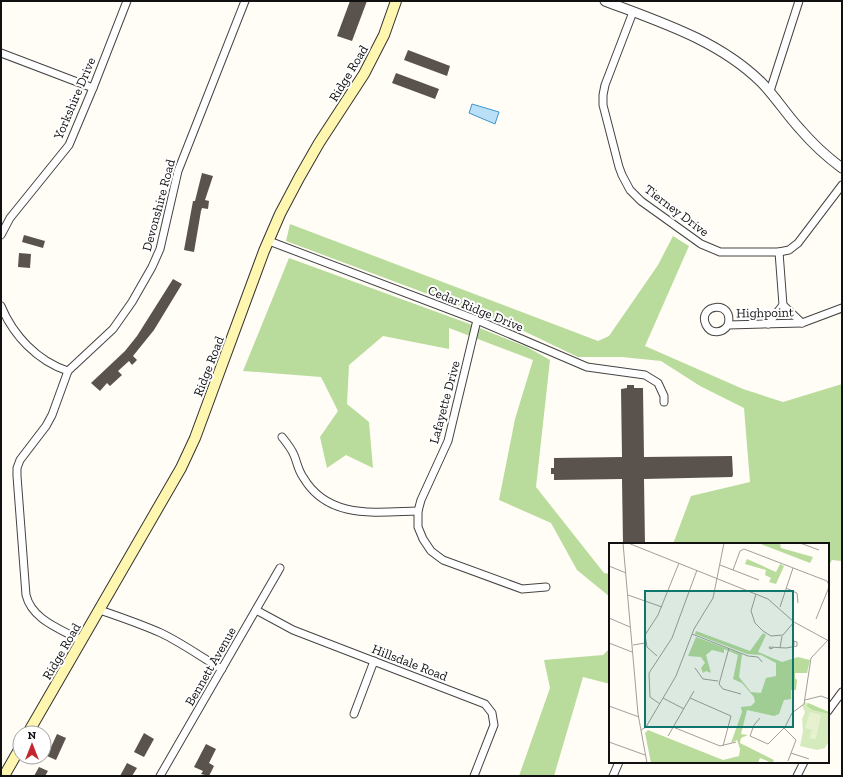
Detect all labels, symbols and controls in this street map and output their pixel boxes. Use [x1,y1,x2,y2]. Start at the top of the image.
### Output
street label: Ridge Road [326,42,371,104]
street label: Yorkshire Drive [50,55,98,142]
street label: Devonshire Road [139,157,178,253]
street label: Tierney Drive [642,181,712,239]
street label: Cedar Ridge Drive [426,282,526,334]
street label: Highpoint [736,304,794,321]
street label: Ridge Road [190,334,227,398]
street label: Lafayette Drive [426,359,463,445]
inset map [609,543,829,763]
street label: Ridge Road [39,620,84,682]
street label: Bennett Avenue [182,624,239,708]
street label: Hillsdale Road [370,641,450,684]
north arrow [12,725,52,765]
text: N [28,729,37,742]

